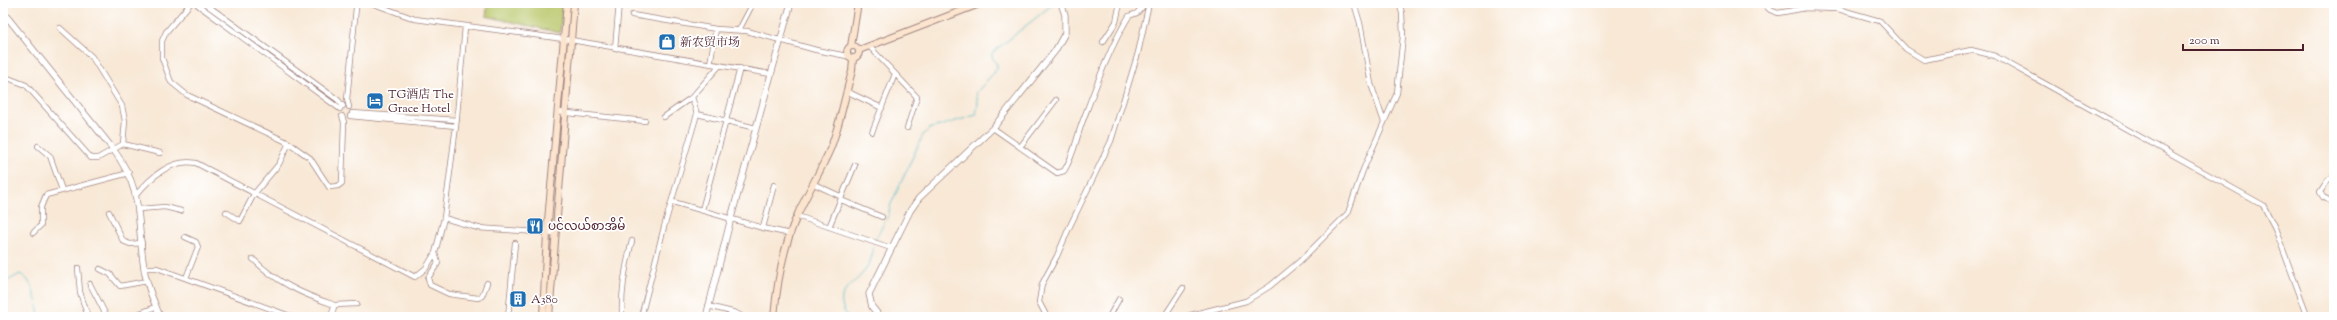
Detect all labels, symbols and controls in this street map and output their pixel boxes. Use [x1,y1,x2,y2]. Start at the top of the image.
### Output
scale bar [2183,26,2303,52]
shop icon: 新农贸市场 [657,32,677,52]
text: 200 m [2189,32,2220,50]
place label: 新农贸市场 [680,34,740,52]
place label: TG酒店 The Grace Hotel [388,86,454,118]
hotel icon: TG酒店 The Grace Hotel [365,91,385,111]
restaurant icon: ပင်လယ်စာအိမ် [525,216,545,236]
place label: ပင်လယ်စာအိမ် [548,217,625,236]
building icon: A380 [508,289,528,309]
place label: A380 [531,291,558,309]

